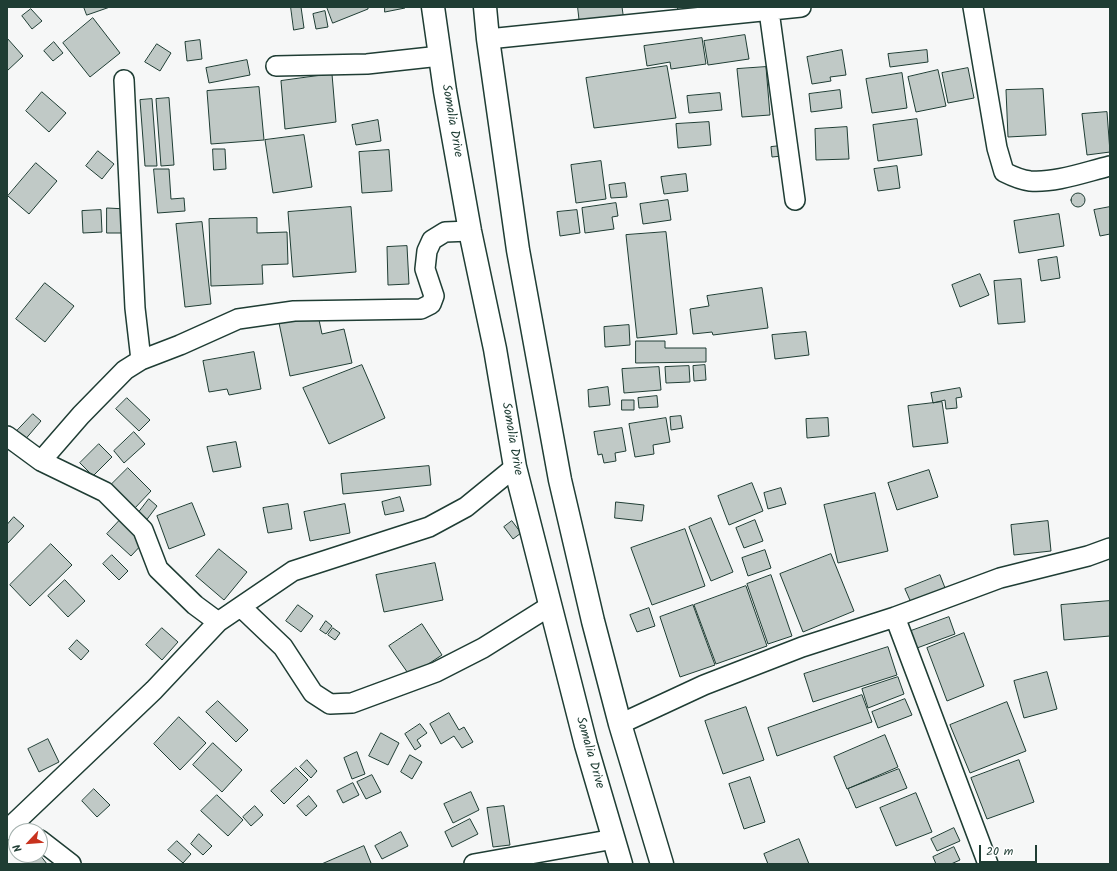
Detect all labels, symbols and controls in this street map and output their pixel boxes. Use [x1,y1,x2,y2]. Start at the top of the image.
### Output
street label: Somalia Drive [437,83,465,159]
street label: Somalia Drive [497,401,525,477]
street label: Somalia Drive [571,715,607,791]
north arrow [8,823,48,863]
scale bar [981,837,1039,863]
text: N [9,841,28,855]
text: 20 m [986,842,1013,861]

